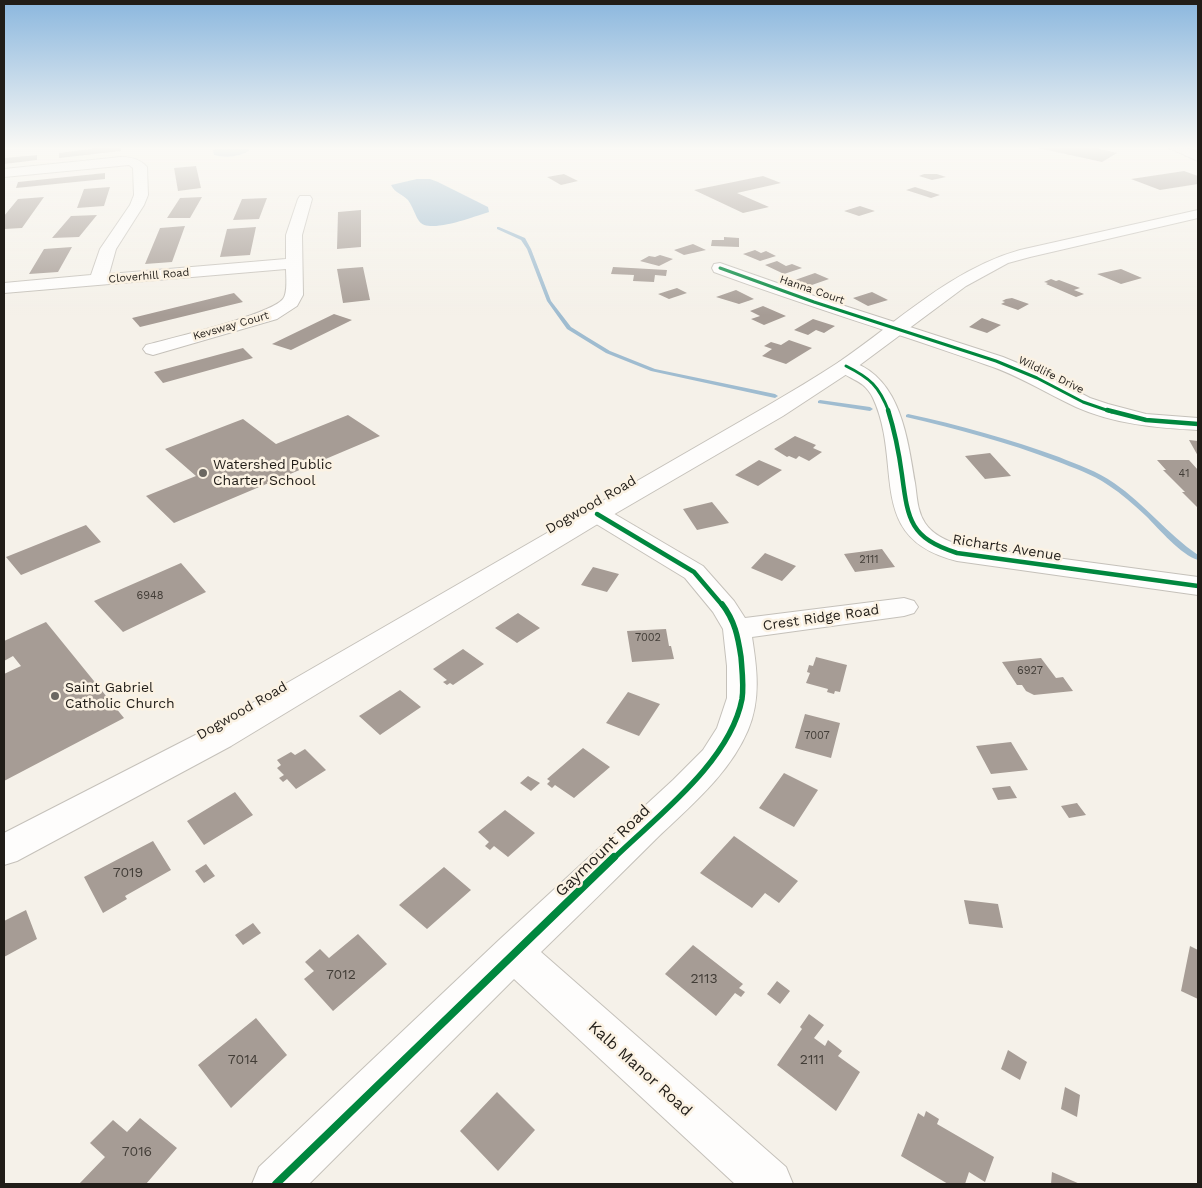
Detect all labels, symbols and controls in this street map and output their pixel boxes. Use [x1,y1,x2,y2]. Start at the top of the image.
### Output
street label: Cloverhill Road [108,266,190,286]
street label: Hanna Court [778,273,846,307]
street label: Kevsway Court [192,309,270,343]
street label: Wildlife Drive [1016,353,1086,397]
place label: Watershed Public Charter School [213,457,332,490]
marker: Watershed Public Charter School [197,467,209,479]
house number: 41 [1179,467,1189,481]
street label: Dogwood Road [543,472,639,538]
street label: Richarts Avenue [951,531,1063,565]
house number: 2111 [859,553,879,567]
house number: 6948 [137,589,163,603]
street label: Crest Ridge Road [762,602,880,634]
house number: 7002 [635,631,661,645]
house number: 6927 [1017,664,1043,678]
street label: Dogwood Road [194,678,290,744]
place label: Saint Gabriel Catholic Church [65,680,175,712]
marker: Saint Gabriel Catholic Church [49,690,61,702]
house number: 7007 [804,729,830,743]
street label: Gaymount Road [552,801,654,901]
house number: 7019 [113,865,143,881]
house number: 7012 [326,967,356,983]
house number: 2113 [690,971,718,987]
street label: Kalb Manor Road [584,1017,696,1121]
house number: 7014 [228,1052,258,1068]
house number: 2111 [800,1052,824,1068]
house number: 7016 [122,1144,152,1160]

